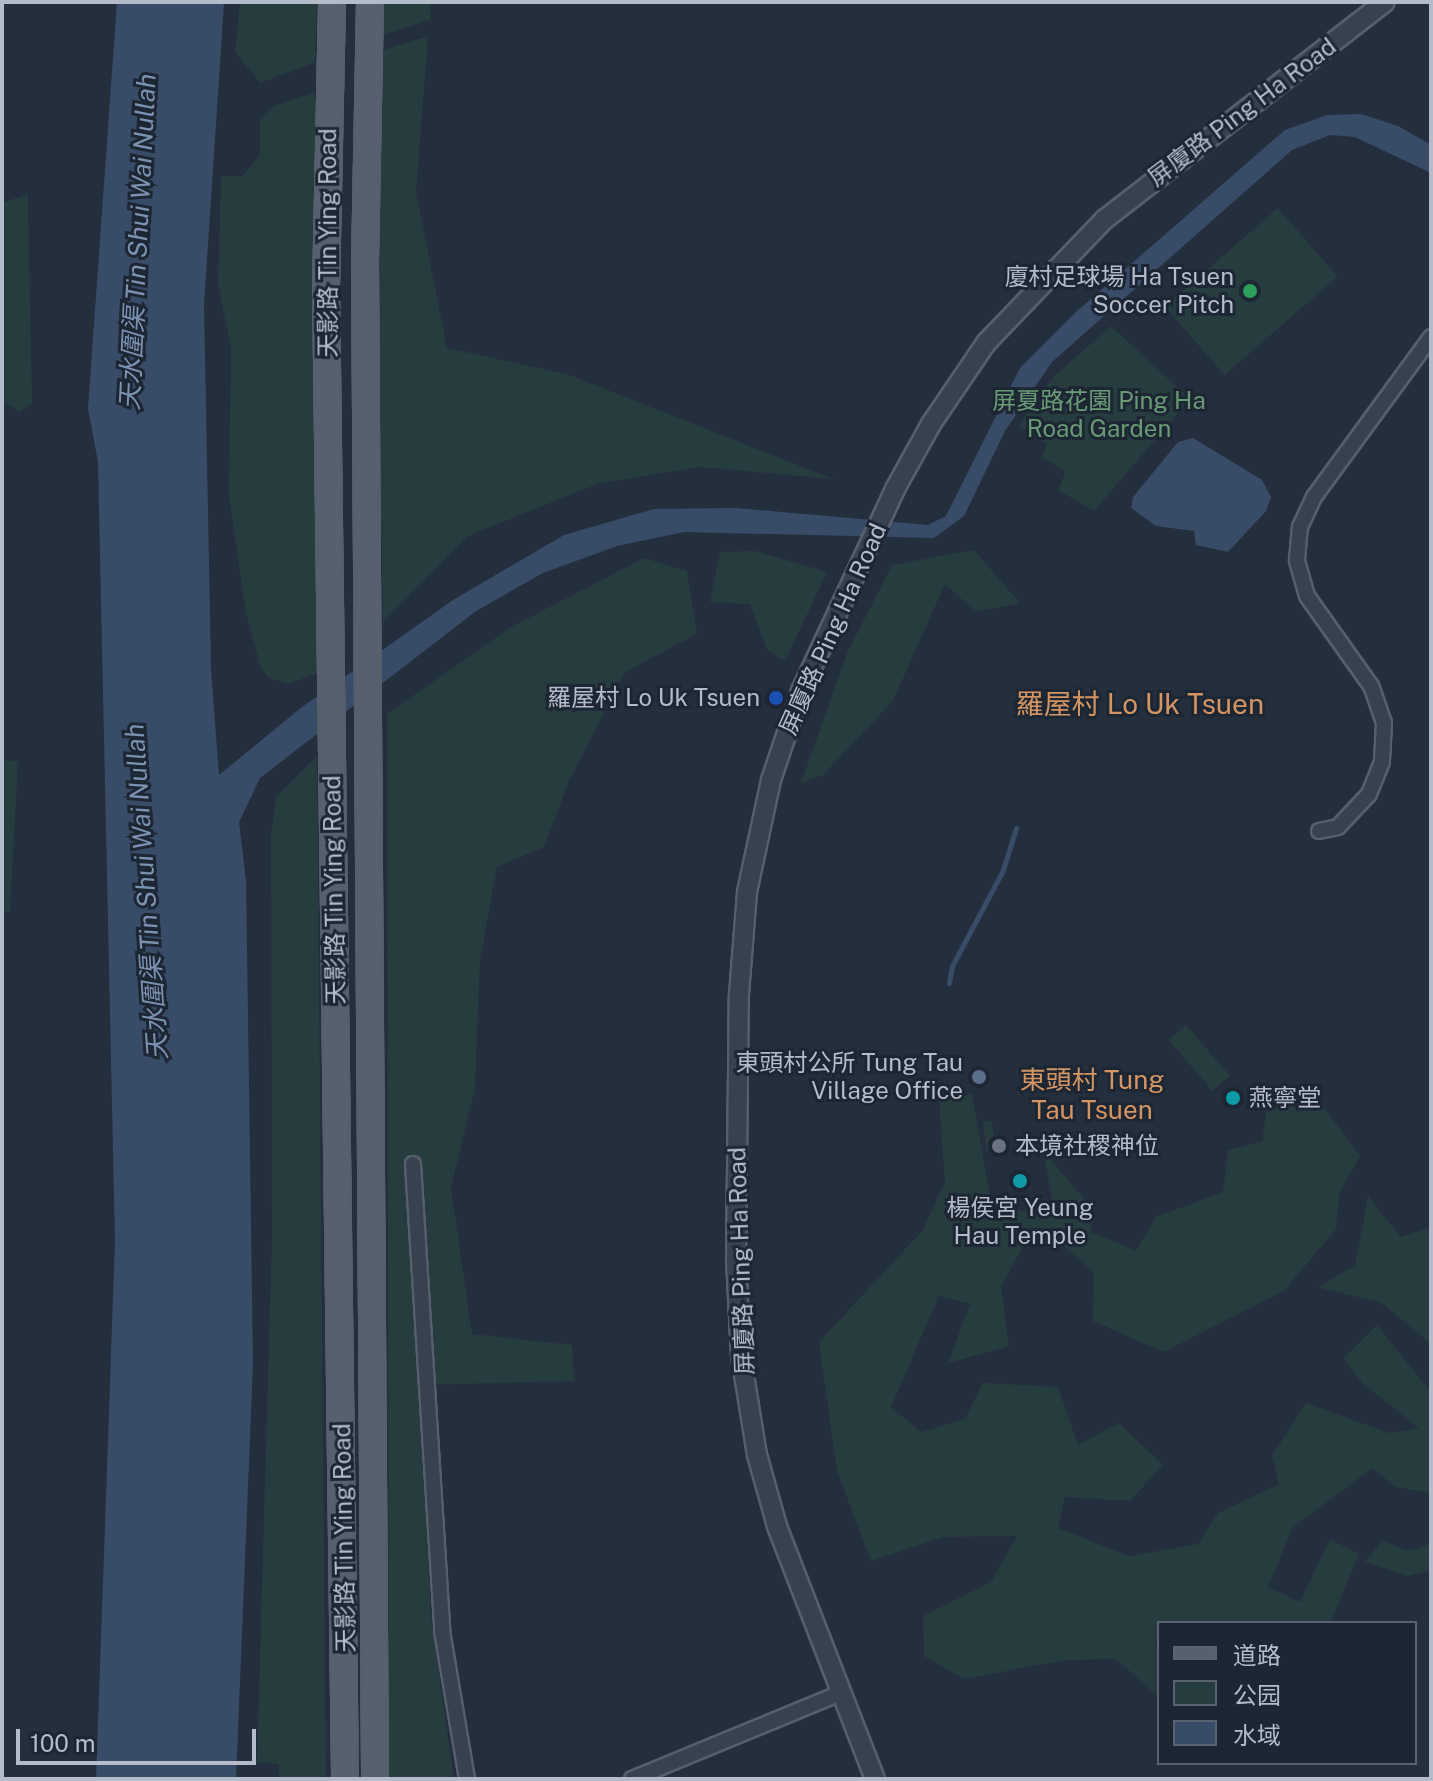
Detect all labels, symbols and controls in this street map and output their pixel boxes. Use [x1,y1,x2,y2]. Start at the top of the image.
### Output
street label: 屏廈路 Ping Ha Road [1142,32,1342,192]
water label: 天水圍渠 Tin Shui Wai Nullah [114,73,162,411]
street label: 天影路 Tin Ying Road [314,128,342,358]
place label: 廈村足球場 Ha Tsuen Soccer Pitch [1005,263,1234,319]
marker: 廈村足球場 Ha Tsuen Soccer Pitch [1241,282,1259,300]
park label: 屏夏路花園 Ping Ha Road Garden [992,387,1206,443]
street label: 屏廈路 Ping Ha Road [773,519,893,739]
place label: 羅屋村 Lo Uk Tsuen [547,684,760,712]
district label: 羅屋村 Lo Uk Tsuen [1016,687,1264,721]
marker: 羅屋村 Lo Uk Tsuen [767,689,785,707]
water label: 天水圍渠 Tin Shui Wai Nullah [119,722,173,1062]
street label: 天影路 Tin Ying Road [318,775,350,1005]
place label: 東頭村公所 Tung Tau Village Office [736,1049,963,1105]
district label: 東頭村 Tung Tau Tsuen [1020,1064,1164,1126]
marker: 東頭村公所 Tung Tau Village Office [970,1068,988,1086]
place label: 燕寧堂 [1249,1084,1321,1112]
marker: 燕寧堂 [1224,1089,1242,1107]
place label: 本境社稷神位 [1015,1132,1159,1160]
marker: 本境社稷神位 [990,1137,1008,1155]
street label: 屏廈路 Ping Ha Road [723,1147,759,1375]
marker: 楊侯宮 Yeung Hau Temple [1011,1172,1029,1190]
place label: 楊侯宮 Yeung Hau Temple [946,1194,1094,1250]
street label: 天影路 Tin Ying Road [328,1423,360,1653]
legend [1157,1621,1417,1765]
text: 道路 [1233,1641,1281,1669]
text: 公园 [1233,1681,1281,1709]
scale bar [20,1713,260,1763]
text: 水域 [1233,1721,1281,1749]
text: 100 m [30,1729,96,1757]

